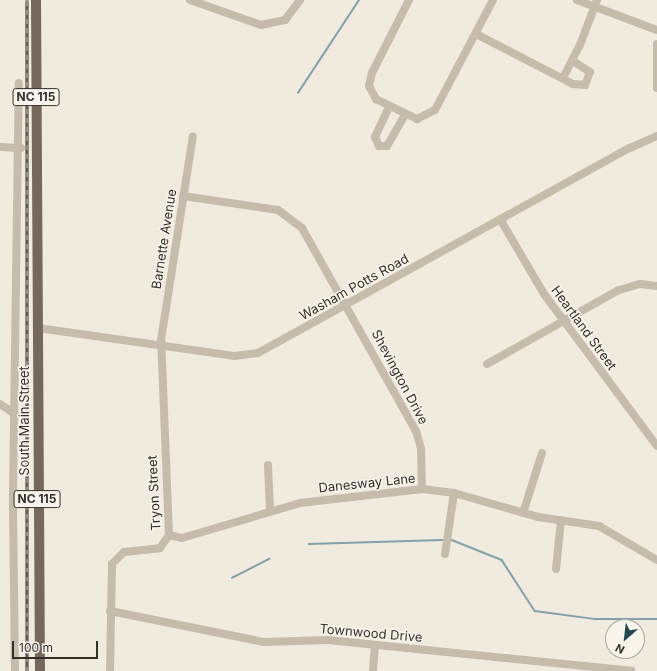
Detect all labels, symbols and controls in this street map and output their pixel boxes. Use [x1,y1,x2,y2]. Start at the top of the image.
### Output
road number: NC 115 [12,87,60,107]
street label: Barnette Avenue [148,188,180,290]
street label: Washam Potts Road [297,251,411,323]
street label: Heartland Street [548,283,620,373]
street label: Shevington Drive [368,327,432,427]
street label: South Main Street [16,366,32,476]
street label: Tryon Street [144,455,164,531]
street label: Danesway Lane [318,470,416,496]
road number: NC 115 [13,489,61,509]
north arrow [605,619,645,659]
street label: Townwood Drive [319,621,423,645]
scale bar [14,633,100,659]
text: 100 m [19,640,53,655]
text: N [613,641,627,657]

